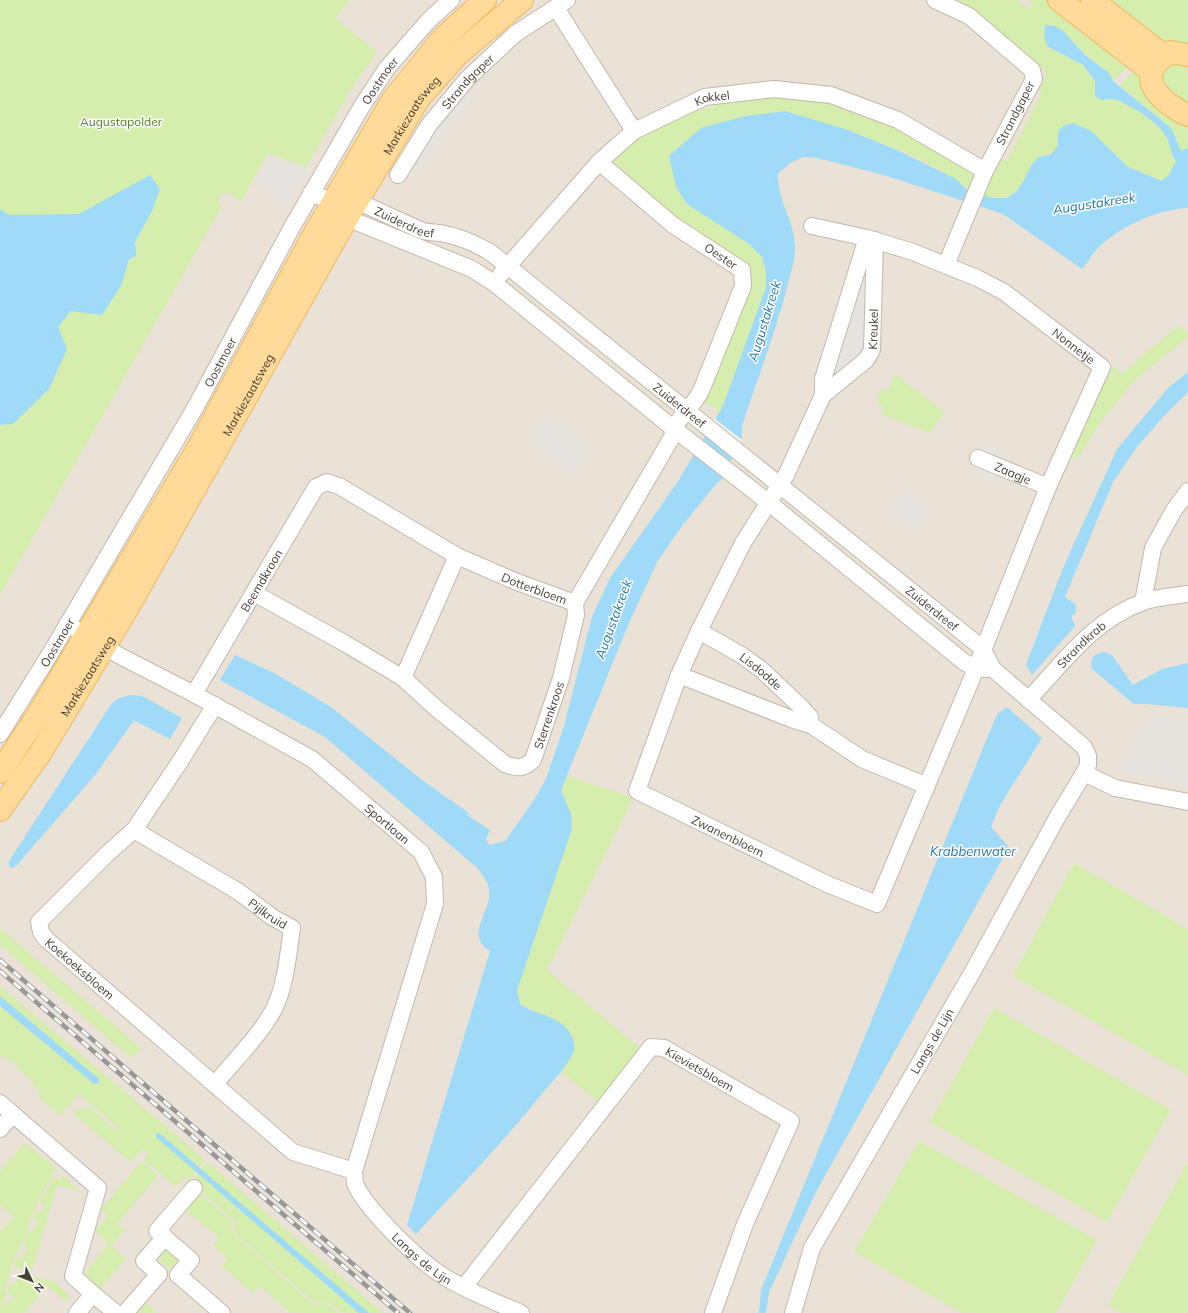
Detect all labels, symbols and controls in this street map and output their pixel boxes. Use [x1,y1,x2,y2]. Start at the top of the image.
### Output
street label: Strandgaper [438,50,497,112]
street label: Oostmoer [358,53,401,107]
street label: Markiezaatsweg [379,72,443,157]
street label: Strandgaper [992,78,1038,148]
street label: Kokkel [692,87,730,109]
park label: Augustapolder [80,114,163,129]
water label: Augustakreek [1051,189,1137,218]
street label: Zuiderdreef [372,203,436,240]
street label: Oester [702,240,741,273]
water label: Augustakreek [744,279,784,364]
street label: Kreukel [865,309,881,350]
street label: Nonnetje [1050,324,1098,367]
street label: Oostmoer [200,334,239,390]
street label: Markiezaatsweg [219,351,277,438]
street label: Zuiderdreef [651,379,710,431]
street label: Zaagje [993,458,1034,487]
street label: Beemdkroon [237,546,285,614]
street label: Dotterbloem [499,569,569,607]
water label: Augustakreek [591,577,635,662]
street label: Zuiderdreef [903,582,962,634]
street label: Oostmoer [36,614,78,670]
street label: Strandkrab [1053,617,1108,671]
street label: Markiezaatsweg [57,632,117,719]
street label: Lisdodde [737,649,785,693]
street label: Sterrenkroos [530,679,567,751]
street label: Sportlaan [362,800,413,847]
street label: Zwanenbloem [689,812,767,860]
water label: Krabbenwater [930,843,1017,859]
street label: Pijlkruid [246,895,290,932]
street label: Koekoeksbloem [42,934,118,1002]
street label: Langs de Lijn [907,1006,957,1076]
street label: Kievietsbloem [663,1043,737,1094]
street label: Langs de Lijn [389,1229,455,1287]
north arrow [12,1261,52,1301]
text: N [31,1280,47,1296]

